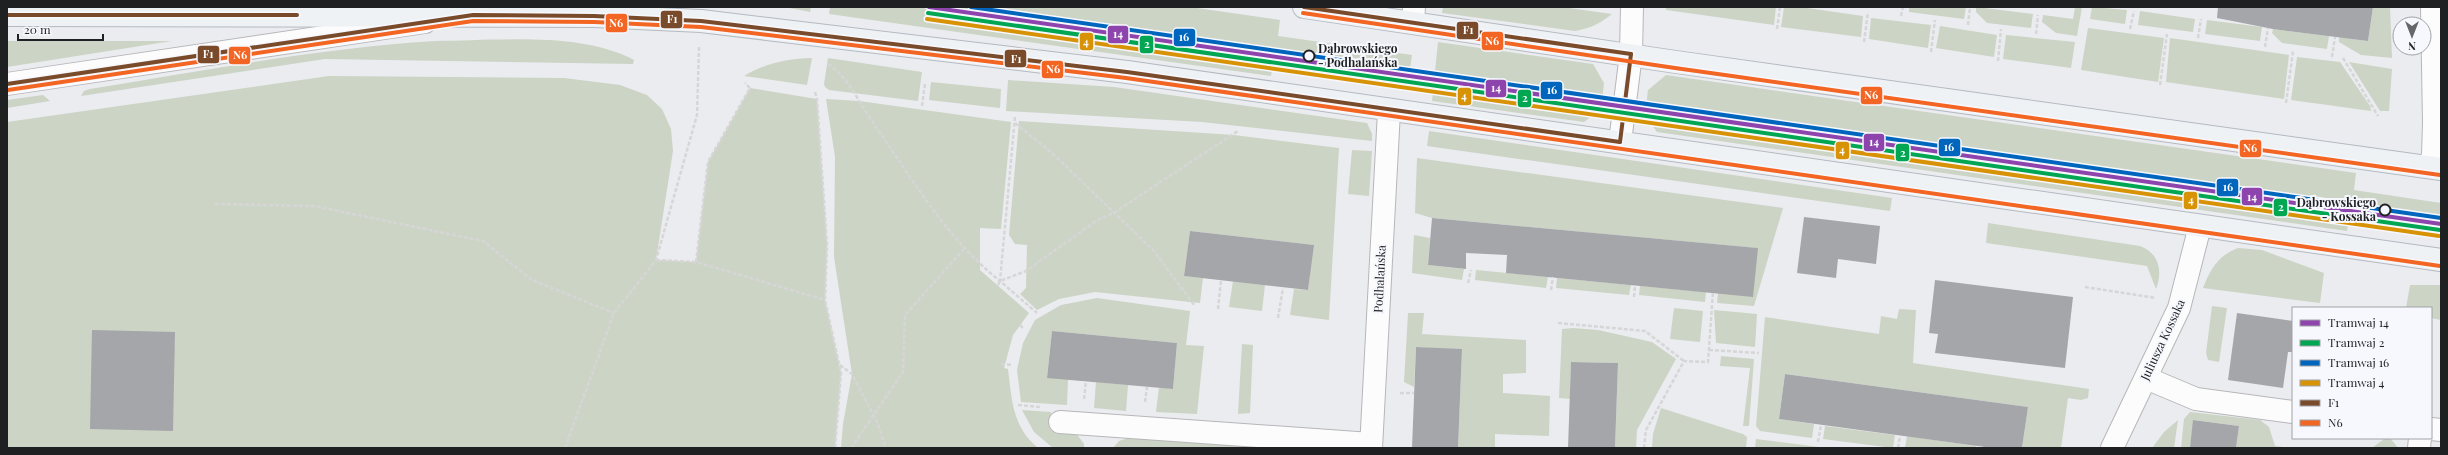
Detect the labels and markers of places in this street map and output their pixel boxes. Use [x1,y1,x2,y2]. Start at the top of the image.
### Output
place label: Dąbrowskiego - Podhalańska [1318,40,1398,70]
marker: Dąbrowskiego - Podhalańska [1302,49,1316,63]
place label: Dąbrowskiego - Kossaka [2297,194,2377,224]
marker: Dąbrowskiego - Kossaka [2378,203,2392,217]

